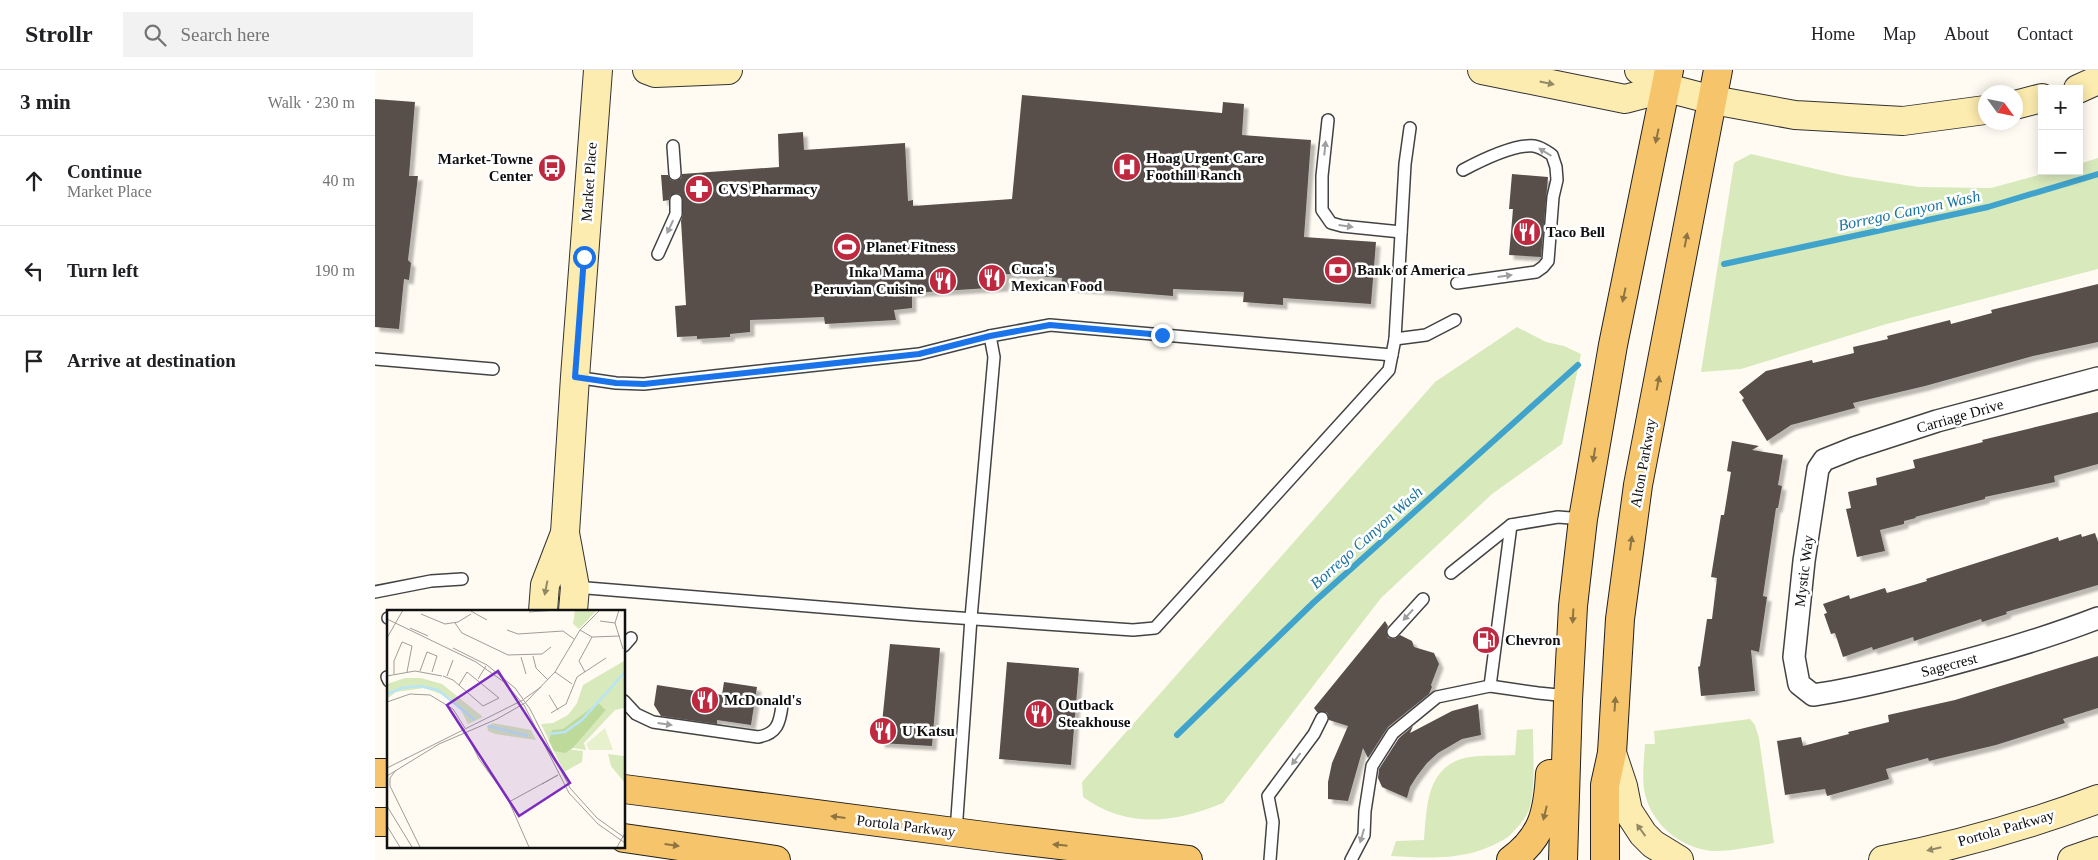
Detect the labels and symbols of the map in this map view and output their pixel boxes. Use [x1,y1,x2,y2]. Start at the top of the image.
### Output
one-way arrow [1539,79,1554,87]
north arrow [1978,85,2023,130]
one-way arrow [1653,128,1661,143]
one-way arrow [1321,139,1329,155]
street label: Market Place [578,141,600,222]
one-way arrow [1538,147,1552,156]
place label: Hoag Urgent Care Foothill Ranch [1146,150,1264,183]
place label: Market-Towne Center [438,151,533,184]
hospital icon: Hoag Urgent Care Foothill Ranch [1112,152,1142,182]
bus stop icon: Market-Towne Center [537,153,567,183]
pharmacy icon: CVS Pharmacy [684,174,714,204]
place label: CVS Pharmacy [718,181,818,197]
water label: Borrego Canyon Wash [1837,187,1982,235]
restaurant icon: Taco Bell [1512,217,1542,247]
one-way arrow [666,220,674,235]
one-way arrow [1339,222,1355,230]
place label: Taco Bell [1546,224,1605,240]
one-way arrow [1682,231,1690,247]
sports icon: Planet Fitness [832,232,862,262]
place label: Planet Fitness [866,239,956,255]
route start [573,246,596,269]
bank icon: Bank of America [1323,255,1353,285]
place label: Cuca's Mexican Food [1011,261,1103,294]
place label: Bank of America [1357,262,1466,278]
restaurant icon: Cuca's Mexican Food [977,263,1007,293]
place label: Inka Mama Peruvian Cuisine [814,264,924,297]
restaurant icon: Inka Mama Peruvian Cuisine [928,266,958,296]
one-way arrow [1498,272,1514,280]
one-way arrow [1619,287,1627,303]
route end [1151,324,1174,347]
one-way arrow [1654,375,1662,390]
street label: Carriage Drive [1915,396,2006,436]
street label: Alton Parkway [1627,417,1659,509]
one-way arrow [1589,447,1597,463]
water label: Borrego Canyon Wash [1307,483,1426,593]
one-way arrow [1627,534,1635,550]
street label: Mystic Way [1792,534,1816,608]
one-way arrow [541,581,549,597]
one-way arrow [1568,608,1576,624]
one-way arrow [1402,609,1414,621]
inset map [387,610,625,848]
fuel station icon: Chevron [1471,625,1501,655]
place label: Chevron [1505,632,1561,648]
street label: Sagecrest [1919,650,1980,680]
restaurant icon: McDonald's [690,685,720,715]
place label: McDonald's [724,692,802,708]
one-way arrow [1611,696,1619,712]
place label: Outback Steakhouse [1058,697,1131,730]
restaurant icon: Outback Steakhouse [1024,699,1054,729]
restaurant icon: U Katsu [868,716,898,746]
one-way arrow [657,720,673,728]
place label: U Katsu [902,723,955,739]
one-way arrow [1290,752,1301,765]
one-way arrow [1541,806,1549,821]
street label: Portola Parkway [1956,806,2057,849]
street label: Portola Parkway [856,812,957,840]
one-way arrow [830,813,846,821]
one-way arrow [1636,823,1646,837]
one-way arrow [1357,829,1365,844]
one-way arrow [664,841,680,849]
one-way arrow [1052,841,1068,849]
one-way arrow [1927,845,1942,853]

